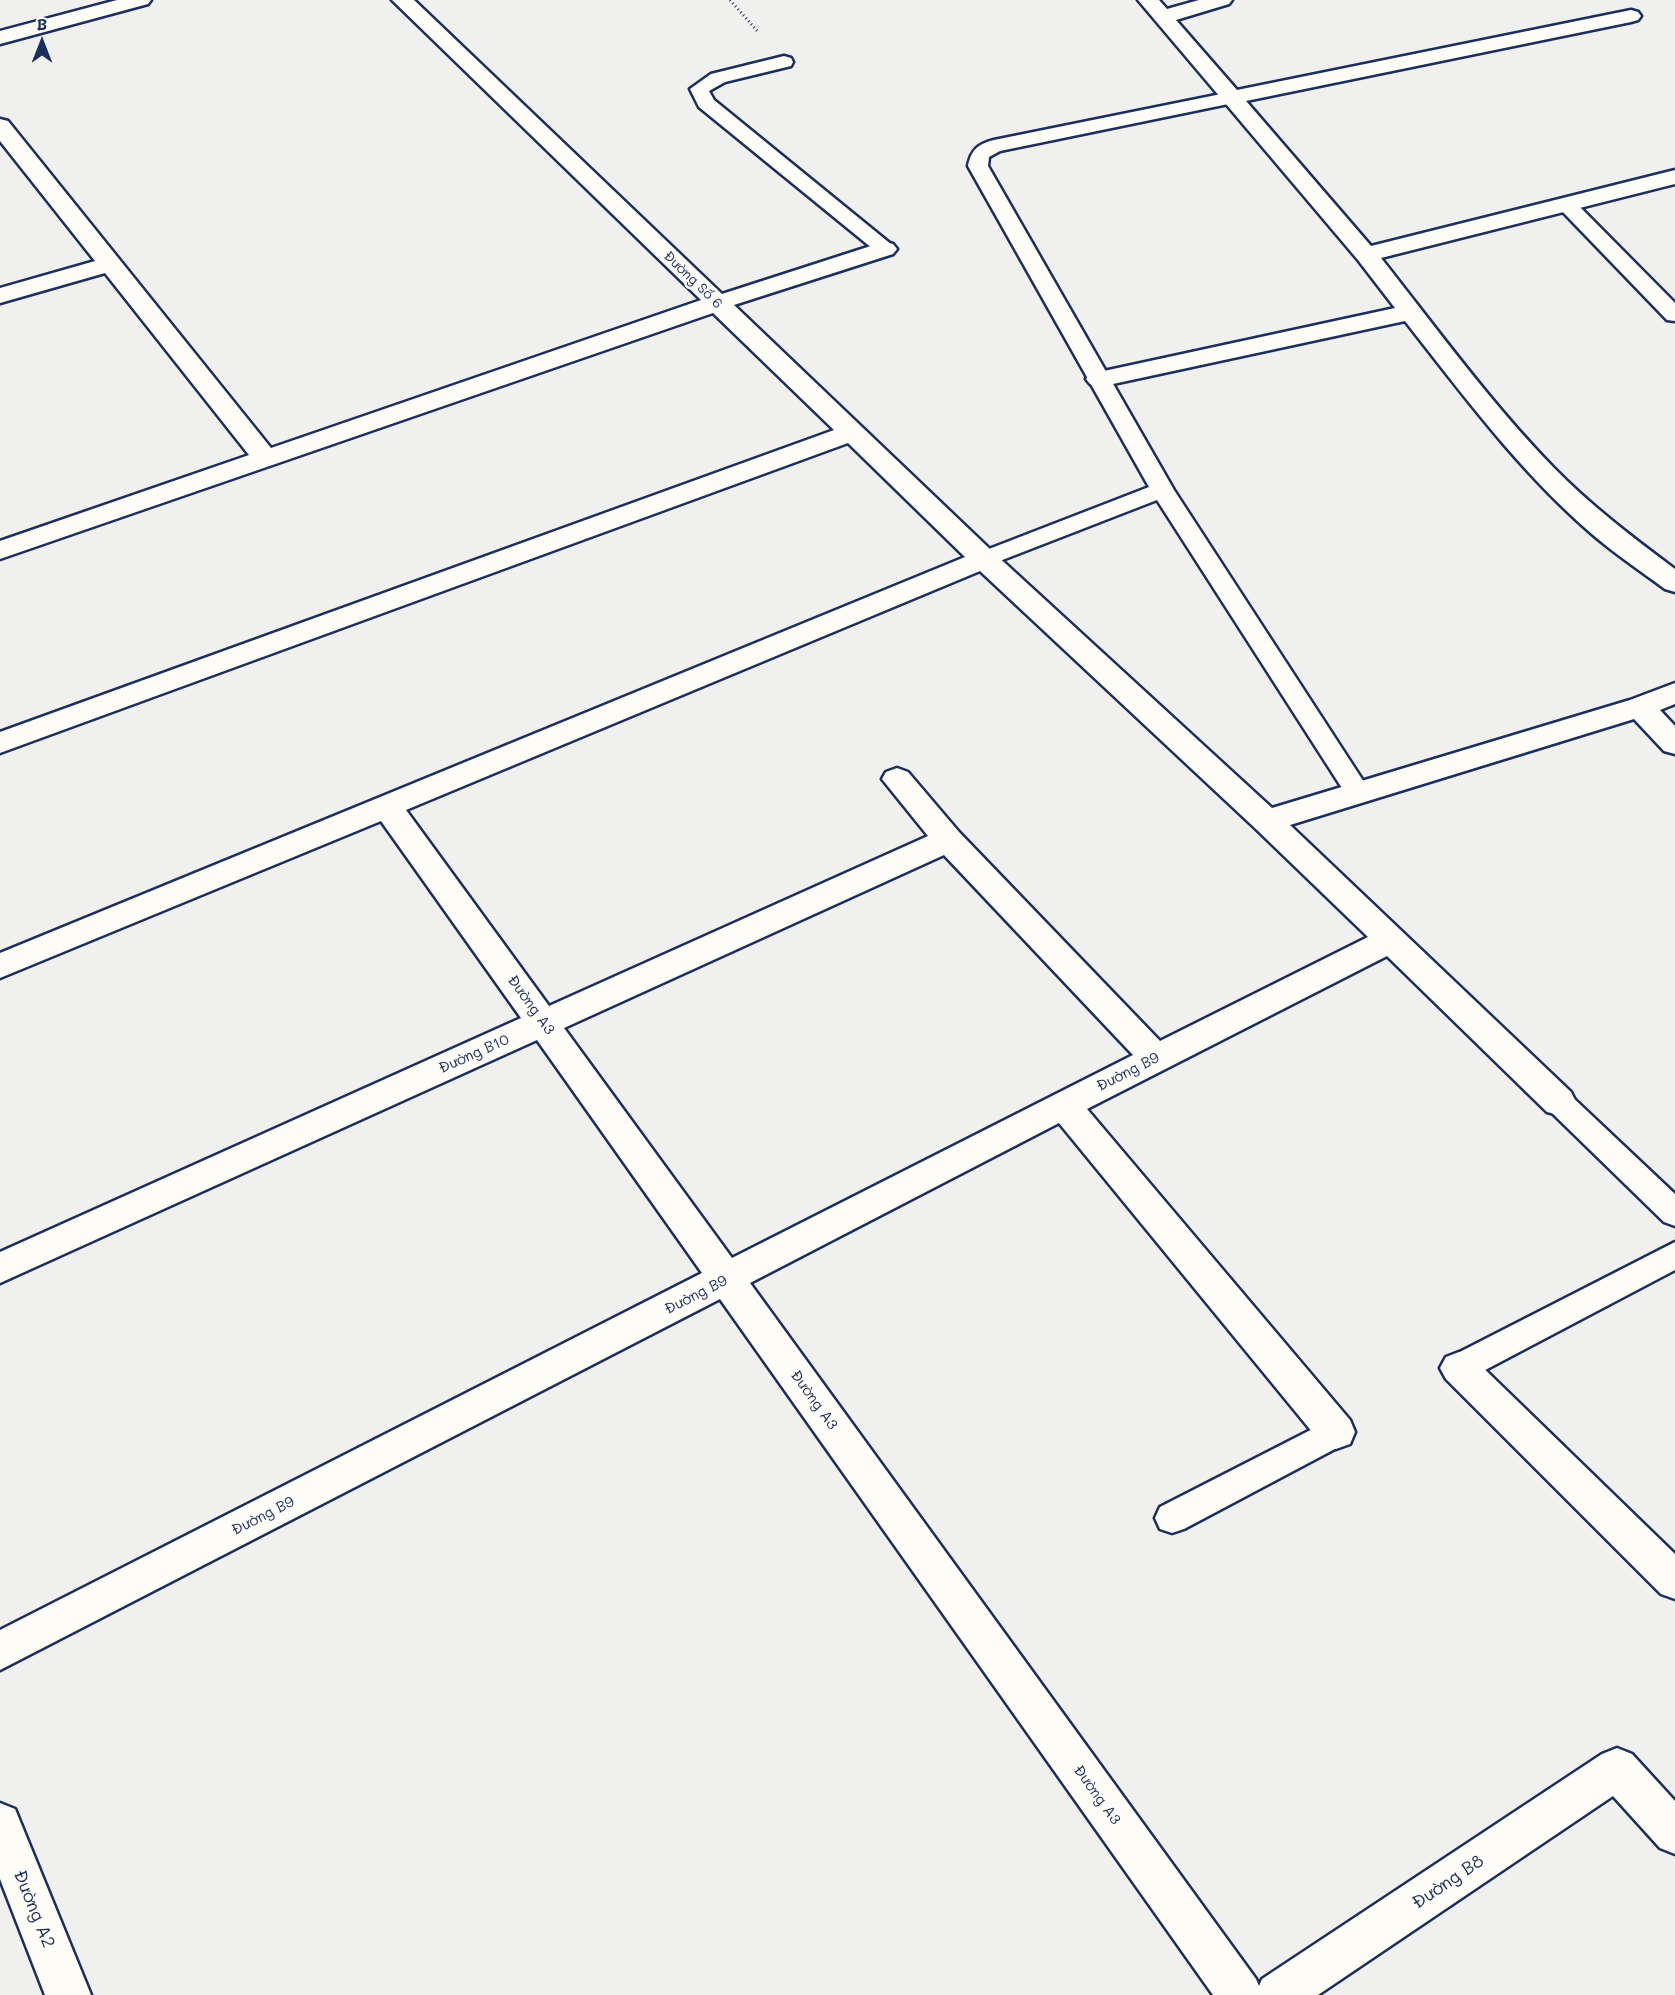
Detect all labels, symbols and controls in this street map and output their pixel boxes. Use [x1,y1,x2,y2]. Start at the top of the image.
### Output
north arrow [12,12,72,72]
text: B [37,13,47,34]
street label: Đường Số 6 [660,248,726,312]
street label: Đường A3 [503,972,559,1038]
street label: Đường B10 [436,1031,512,1077]
street label: Đường B9 [1094,1049,1162,1095]
street label: Đường B9 [662,1272,730,1318]
street label: Đường A3 [786,1367,842,1433]
street label: Đường B9 [229,1493,297,1539]
street label: Đường A3 [1069,1762,1125,1828]
street label: Đường B8 [1408,1850,1488,1914]
street label: Đường A2 [9,1867,59,1951]

